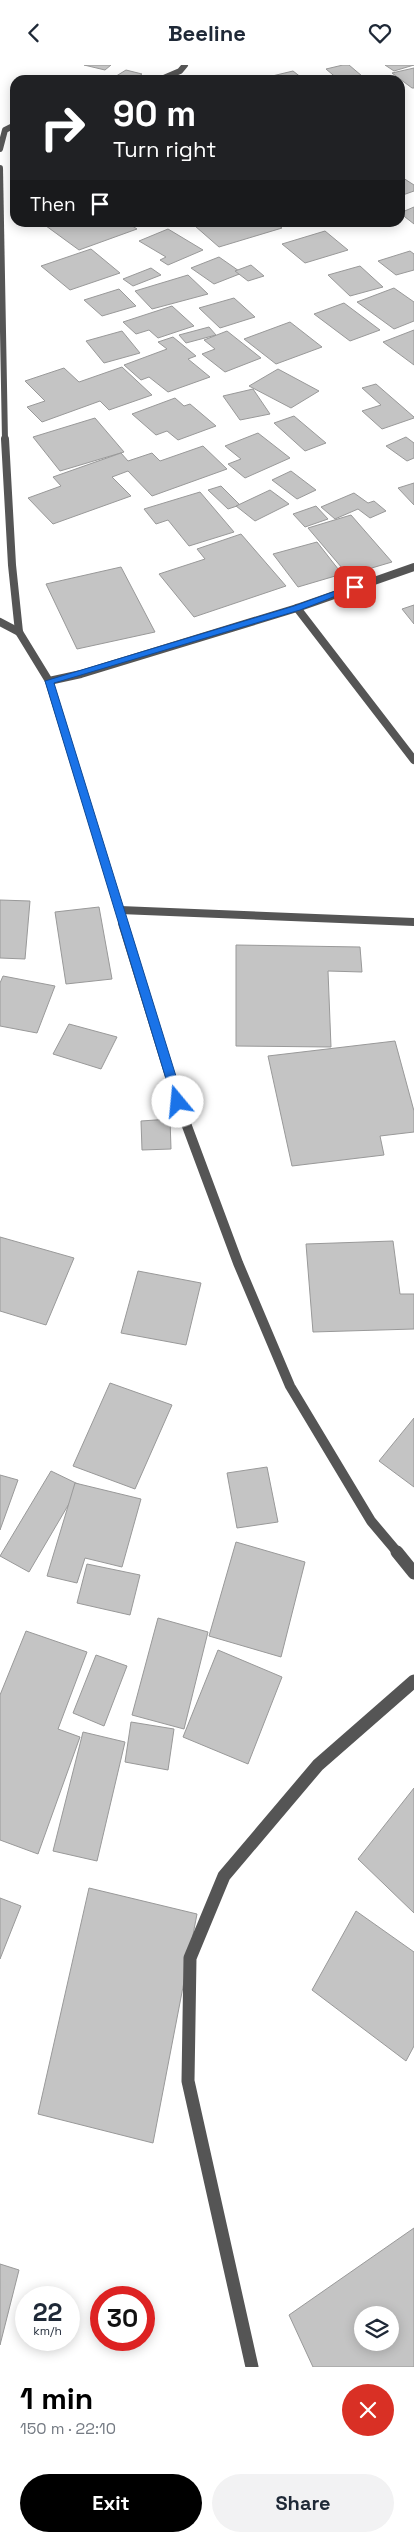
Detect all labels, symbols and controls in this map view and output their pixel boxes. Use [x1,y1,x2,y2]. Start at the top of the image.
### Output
icon: back [20,19,48,47]
text: Beeline [168,19,246,47]
icon: heart [366,19,394,47]
text: 90 m [113,92,196,136]
icon: right [30,95,95,160]
text: Turn right [113,135,216,163]
icon: arrive [86,190,114,218]
text: Then [30,192,76,217]
pin [334,566,376,608]
icon: arrive [341,573,369,601]
position arrow [151,1075,203,1127]
speed limit sign: 30 [90,2286,155,2351]
text: 22 [33,2296,62,2328]
map controls [354,2306,399,2351]
button: layers [354,2306,399,2351]
text: km/h [33,2323,62,2339]
text: 1 min [20,2379,93,2418]
button: close [342,2384,394,2436]
text: 150 m · 22:10 [20,2418,116,2439]
button: Exit [20,2474,202,2532]
button: Share [212,2474,394,2532]

